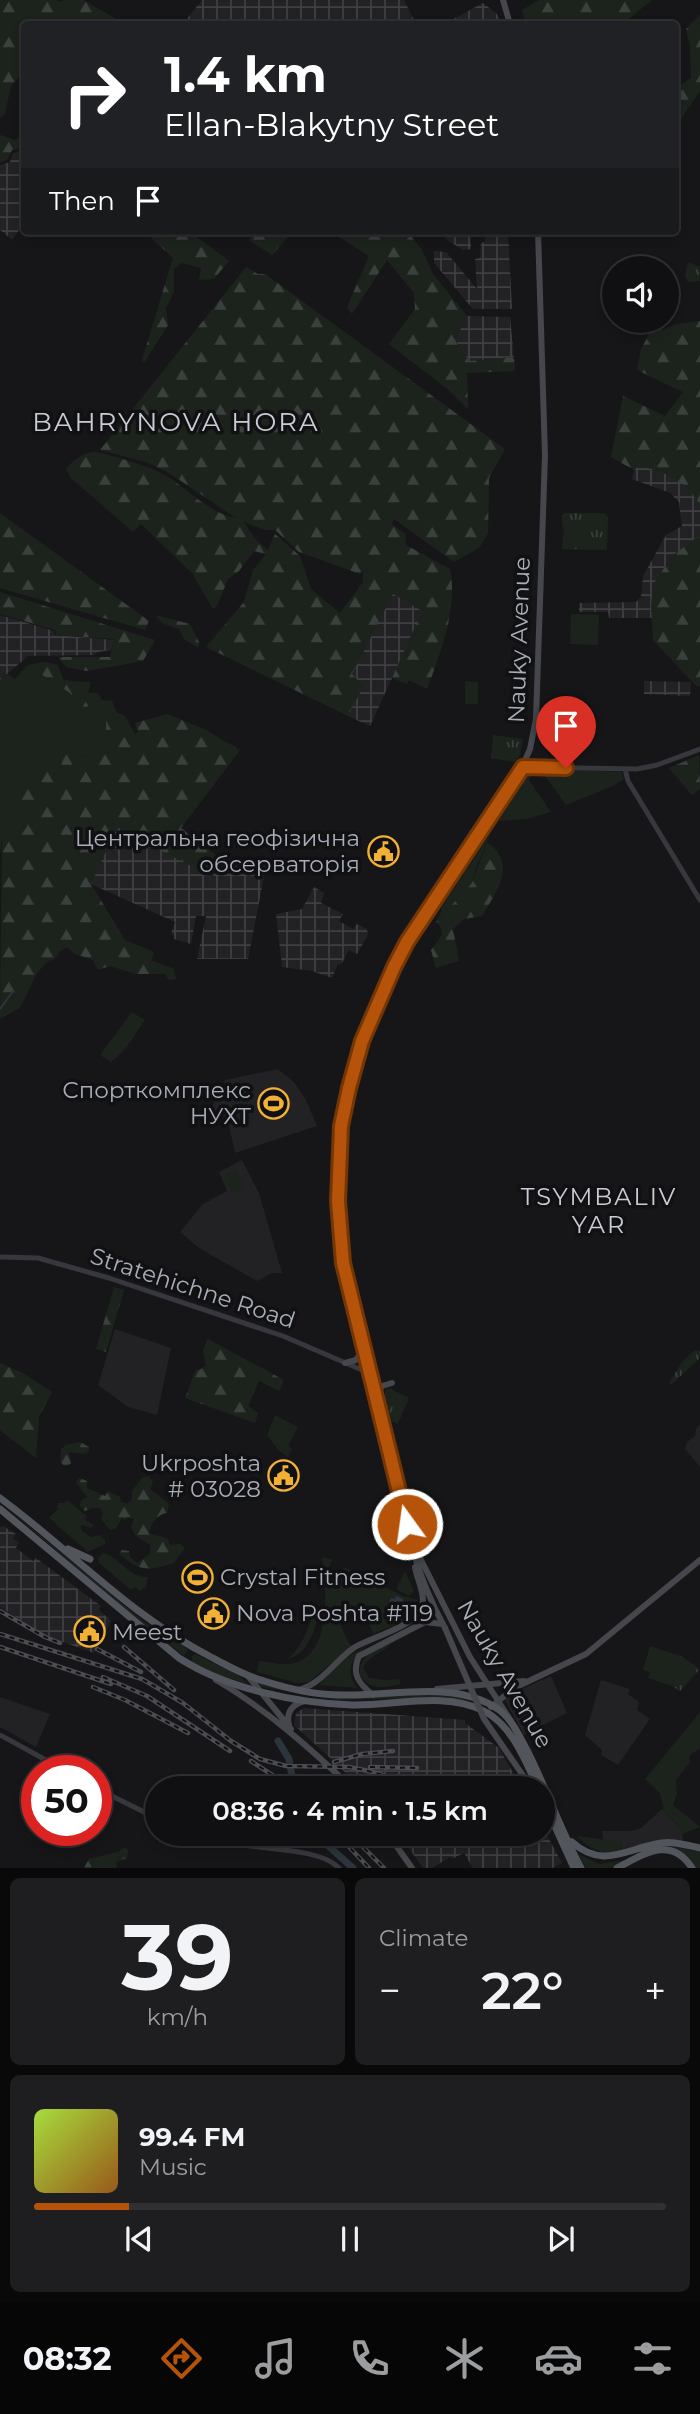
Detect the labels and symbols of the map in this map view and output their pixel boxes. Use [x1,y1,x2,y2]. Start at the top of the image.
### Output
district label: BAHRYNOVA HORA [32,406,320,438]
street label: Nauky Avenue [502,556,536,724]
pin [536,696,596,768]
place label: Центральна геофізична обсерваторія [75,824,360,878]
public building icon: Центральна геофізична обсерваторія [366,834,400,868]
place label: Спорткомплекс НУХТ [62,1076,251,1130]
sports icon: Спорткомплекс НУХТ [257,1086,291,1120]
district label: TSYMBALIV YAR [521,1182,677,1239]
street label: Stratehichne Road [87,1242,299,1334]
place label: Ukrposhta # 03028 [141,1449,261,1503]
public building icon: Ukrposhta # 03028 [267,1459,301,1493]
position arrow [370,1487,444,1561]
sports icon: Crystal Fitness [180,1560,214,1594]
place label: Crystal Fitness [220,1563,385,1591]
street label: Nauky Avenue [451,1595,559,1753]
public building icon: Nova Poshta #119 [196,1596,230,1630]
place label: Nova Poshta #119 [236,1599,433,1627]
public building icon: Meest [72,1615,106,1649]
place label: Meest [112,1618,182,1646]
speed limit sign: 50 [21,1755,112,1846]

